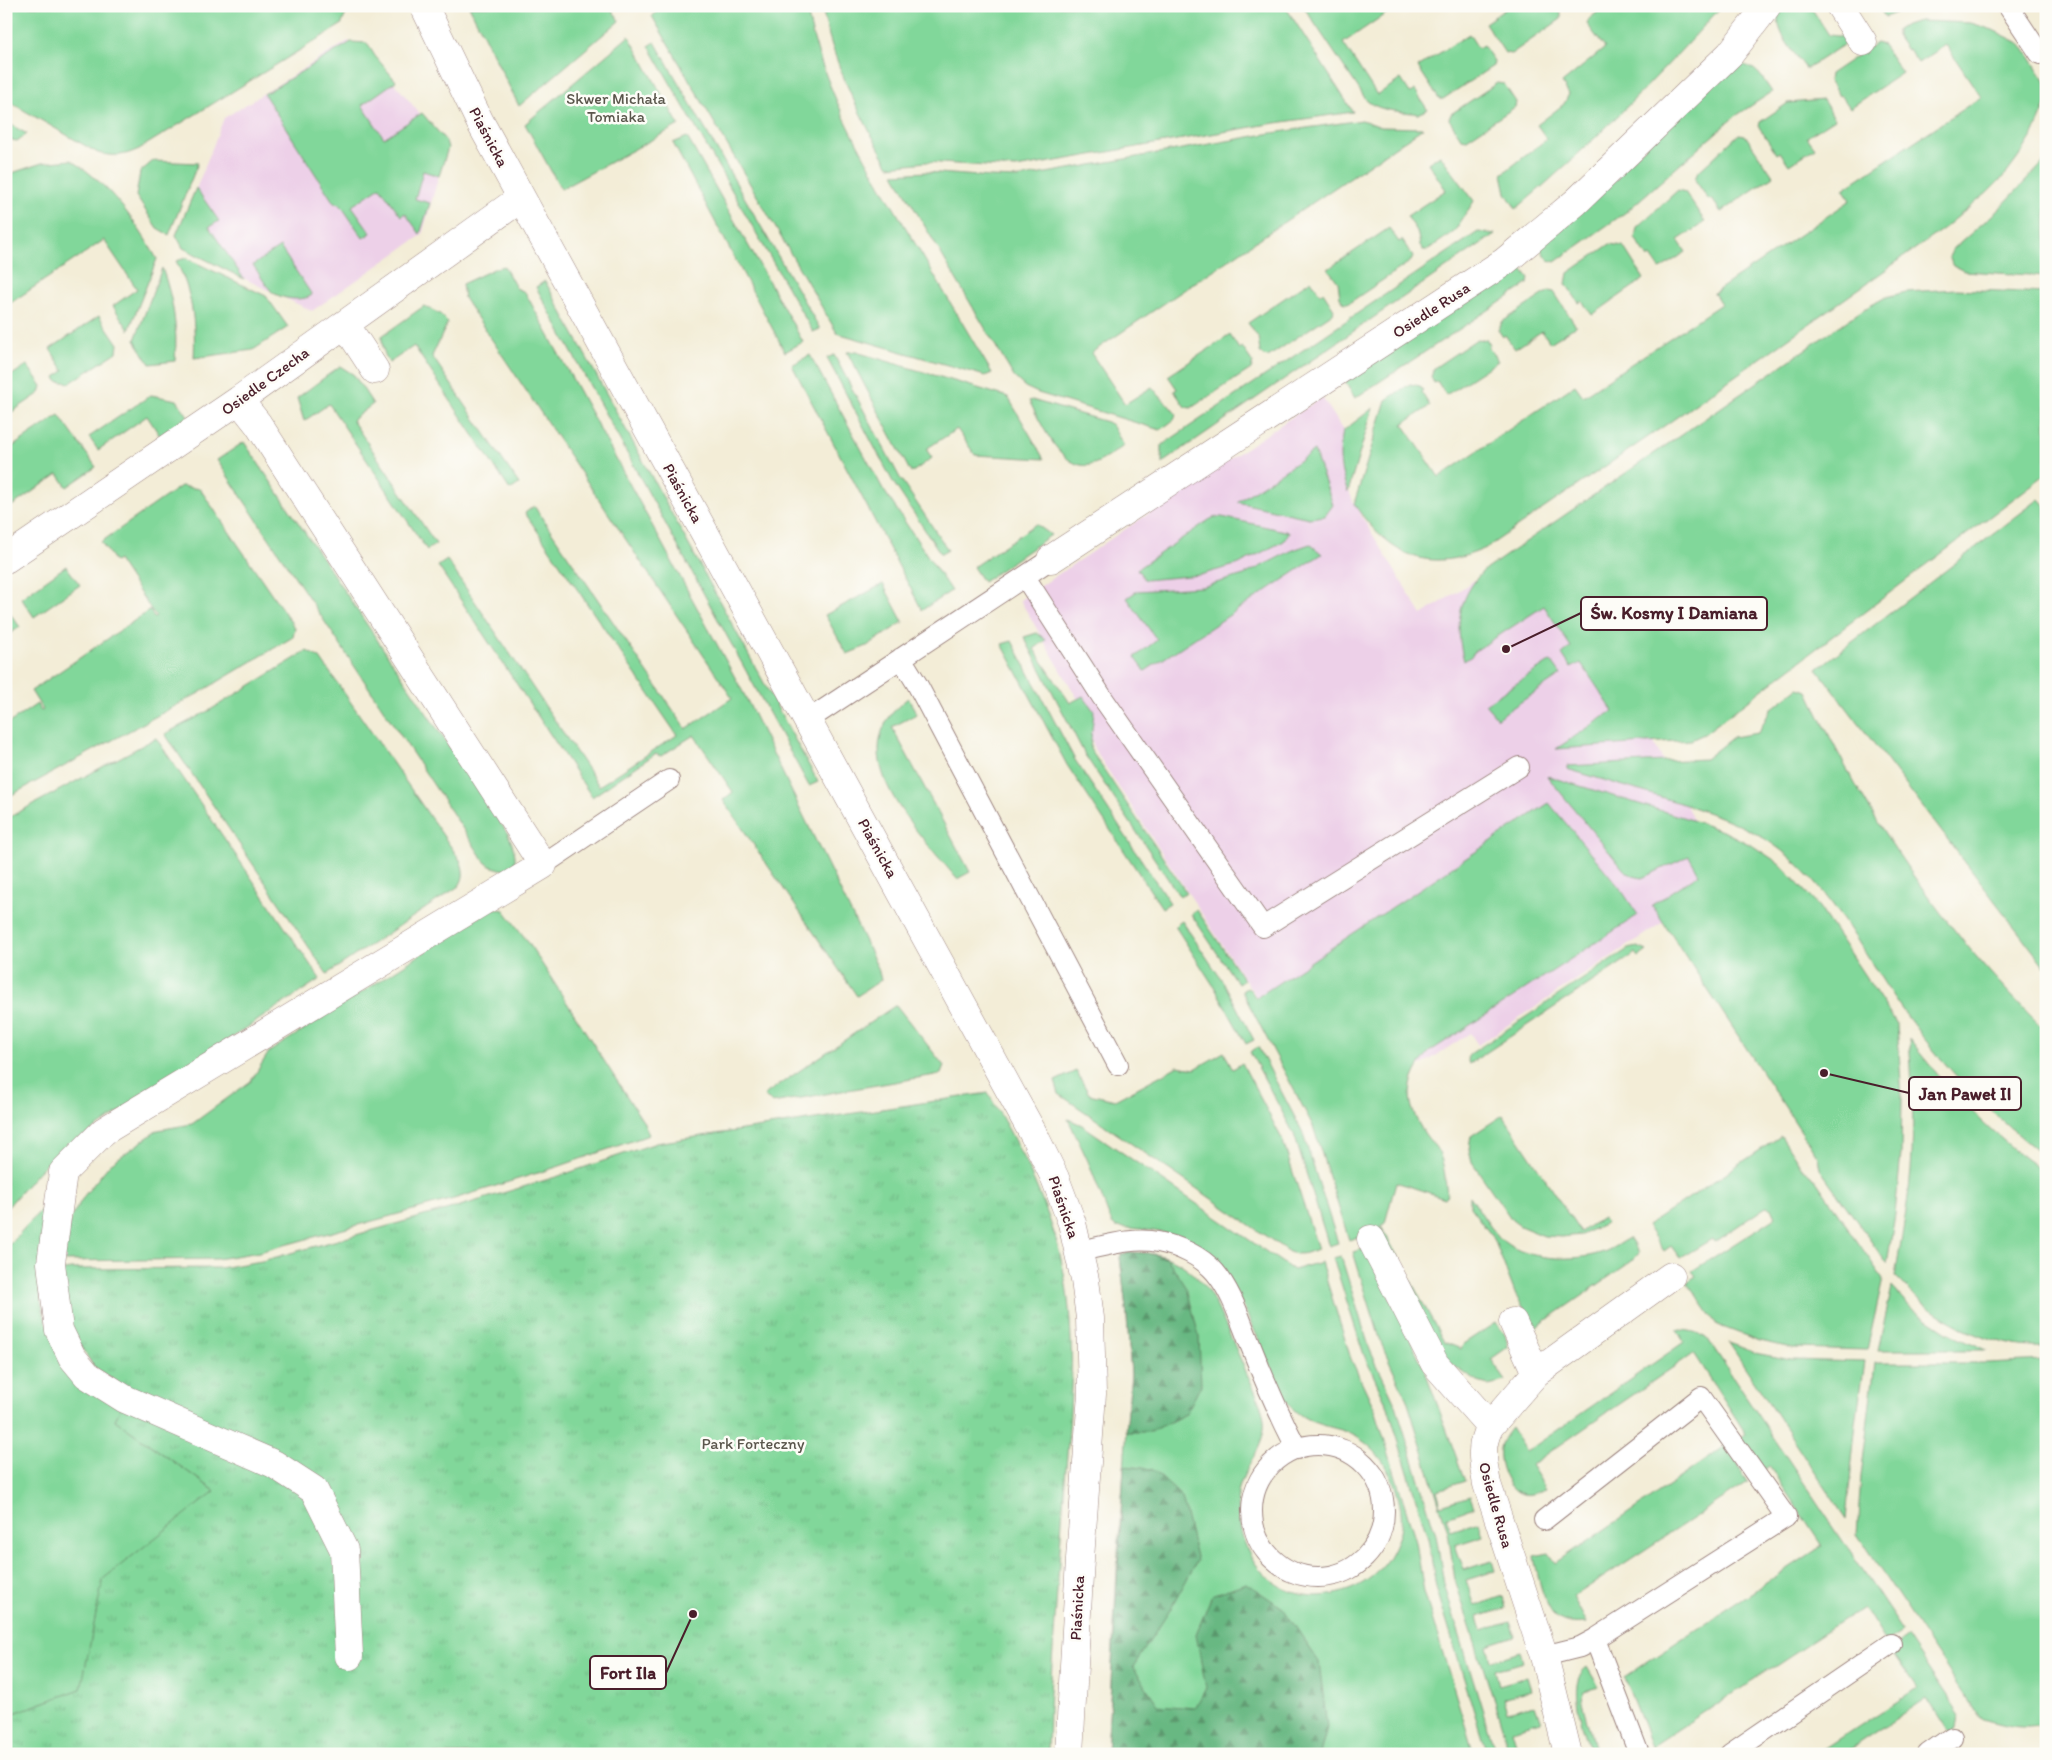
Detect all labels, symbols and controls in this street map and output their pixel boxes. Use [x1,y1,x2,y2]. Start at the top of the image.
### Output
park label: Skwer Michała Tomiaka [566,89,666,126]
street label: Piaśnicka [465,104,513,171]
street label: Osiedle Rusa [1389,278,1473,342]
street label: Osiedle Czecha [217,343,313,419]
street label: Piaśnicka [659,460,707,527]
callout: Św. Kosmy I Damiana [1581,597,1767,630]
text: Św. Kosmy I Damiana [1590,602,1758,624]
street label: Piaśnicka [854,815,902,882]
callout: Jan Paweł II [1909,1077,2021,1110]
text: Jan Paweł II [1918,1083,2011,1105]
street label: Piaśnicka [1044,1173,1084,1242]
park label: Park Forteczny [702,1434,805,1453]
street label: Osiedle Rusa [1475,1460,1517,1550]
street label: Piaśnicka [1066,1574,1088,1641]
callout: Fort IIa [590,1656,666,1689]
text: Fort IIa [600,1662,656,1684]

